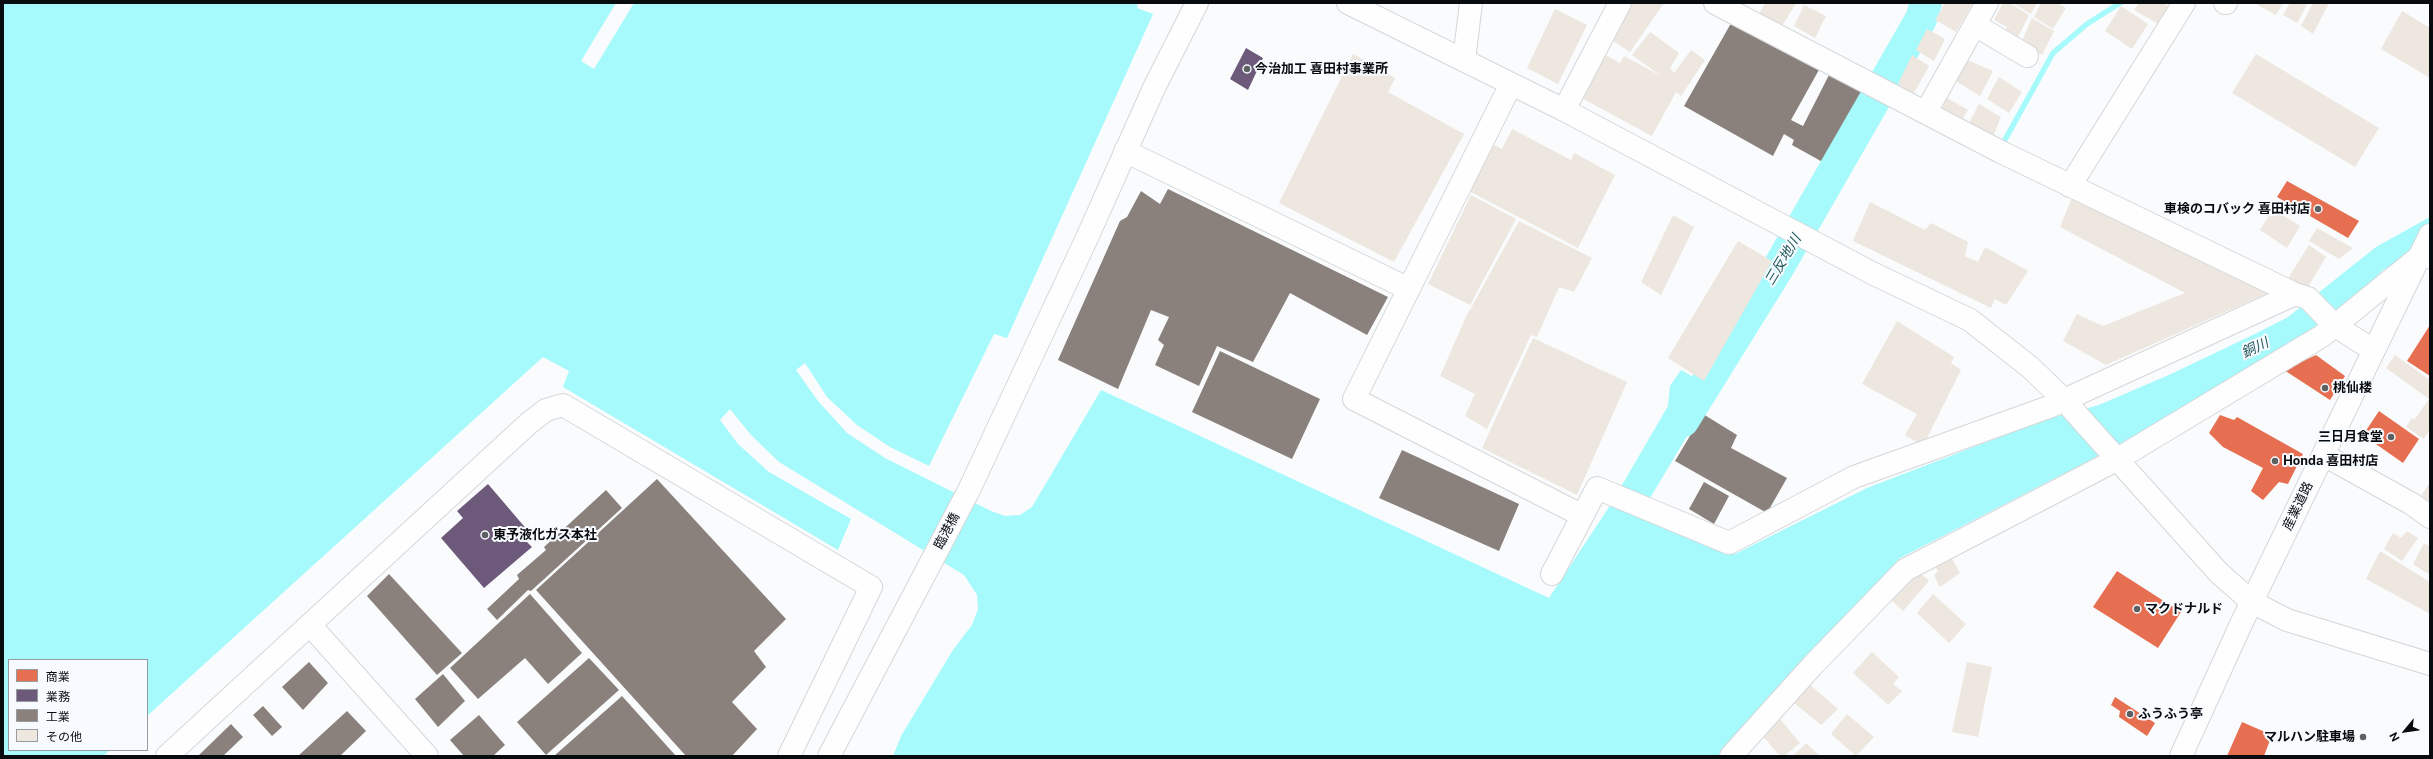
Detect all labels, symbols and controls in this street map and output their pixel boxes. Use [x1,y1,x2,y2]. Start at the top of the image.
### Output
place label: 今治加工 喜田村事業所 [1255,61,1388,77]
marker: 今治加工 喜田村事業所 [1242,64,1252,74]
place label: 車検のコバック 喜田村店 [2164,201,2310,217]
marker: 車検のコバック 喜田村店 [2313,204,2323,214]
water label: 三反地川 [1761,232,1805,288]
water label: 銅川 [2239,334,2271,362]
place label: 桃仙楼 [2333,380,2372,396]
marker: 桃仙楼 [2320,383,2330,393]
place label: 三日月食堂 [2318,429,2383,445]
marker: 三日月食堂 [2386,432,2396,442]
place label: Honda 喜田村店 [2283,453,2378,469]
marker: Honda 喜田村店 [2270,456,2280,466]
street label: 産業道路 [2280,479,2316,533]
street label: 臨港橋 [931,510,963,552]
place label: 東予液化ガス本社 [493,527,597,543]
marker: 東予液化ガス本社 [480,530,490,540]
place label: マクドナルド [2145,601,2223,617]
marker: マクドナルド [2132,604,2142,614]
legend [8,659,148,751]
text: 商業 [46,670,70,684]
text: 業務 [46,690,70,704]
place label: ふうふう亭 [2138,706,2203,722]
marker: ふうふう亭 [2125,709,2135,719]
text: 工業 [46,710,70,724]
north arrow [2385,711,2425,751]
place label: マルハン駐車場 [2264,729,2355,745]
text: その他 [46,730,82,744]
text: N [2387,730,2402,743]
marker: マルハン駐車場 [2358,732,2368,742]

